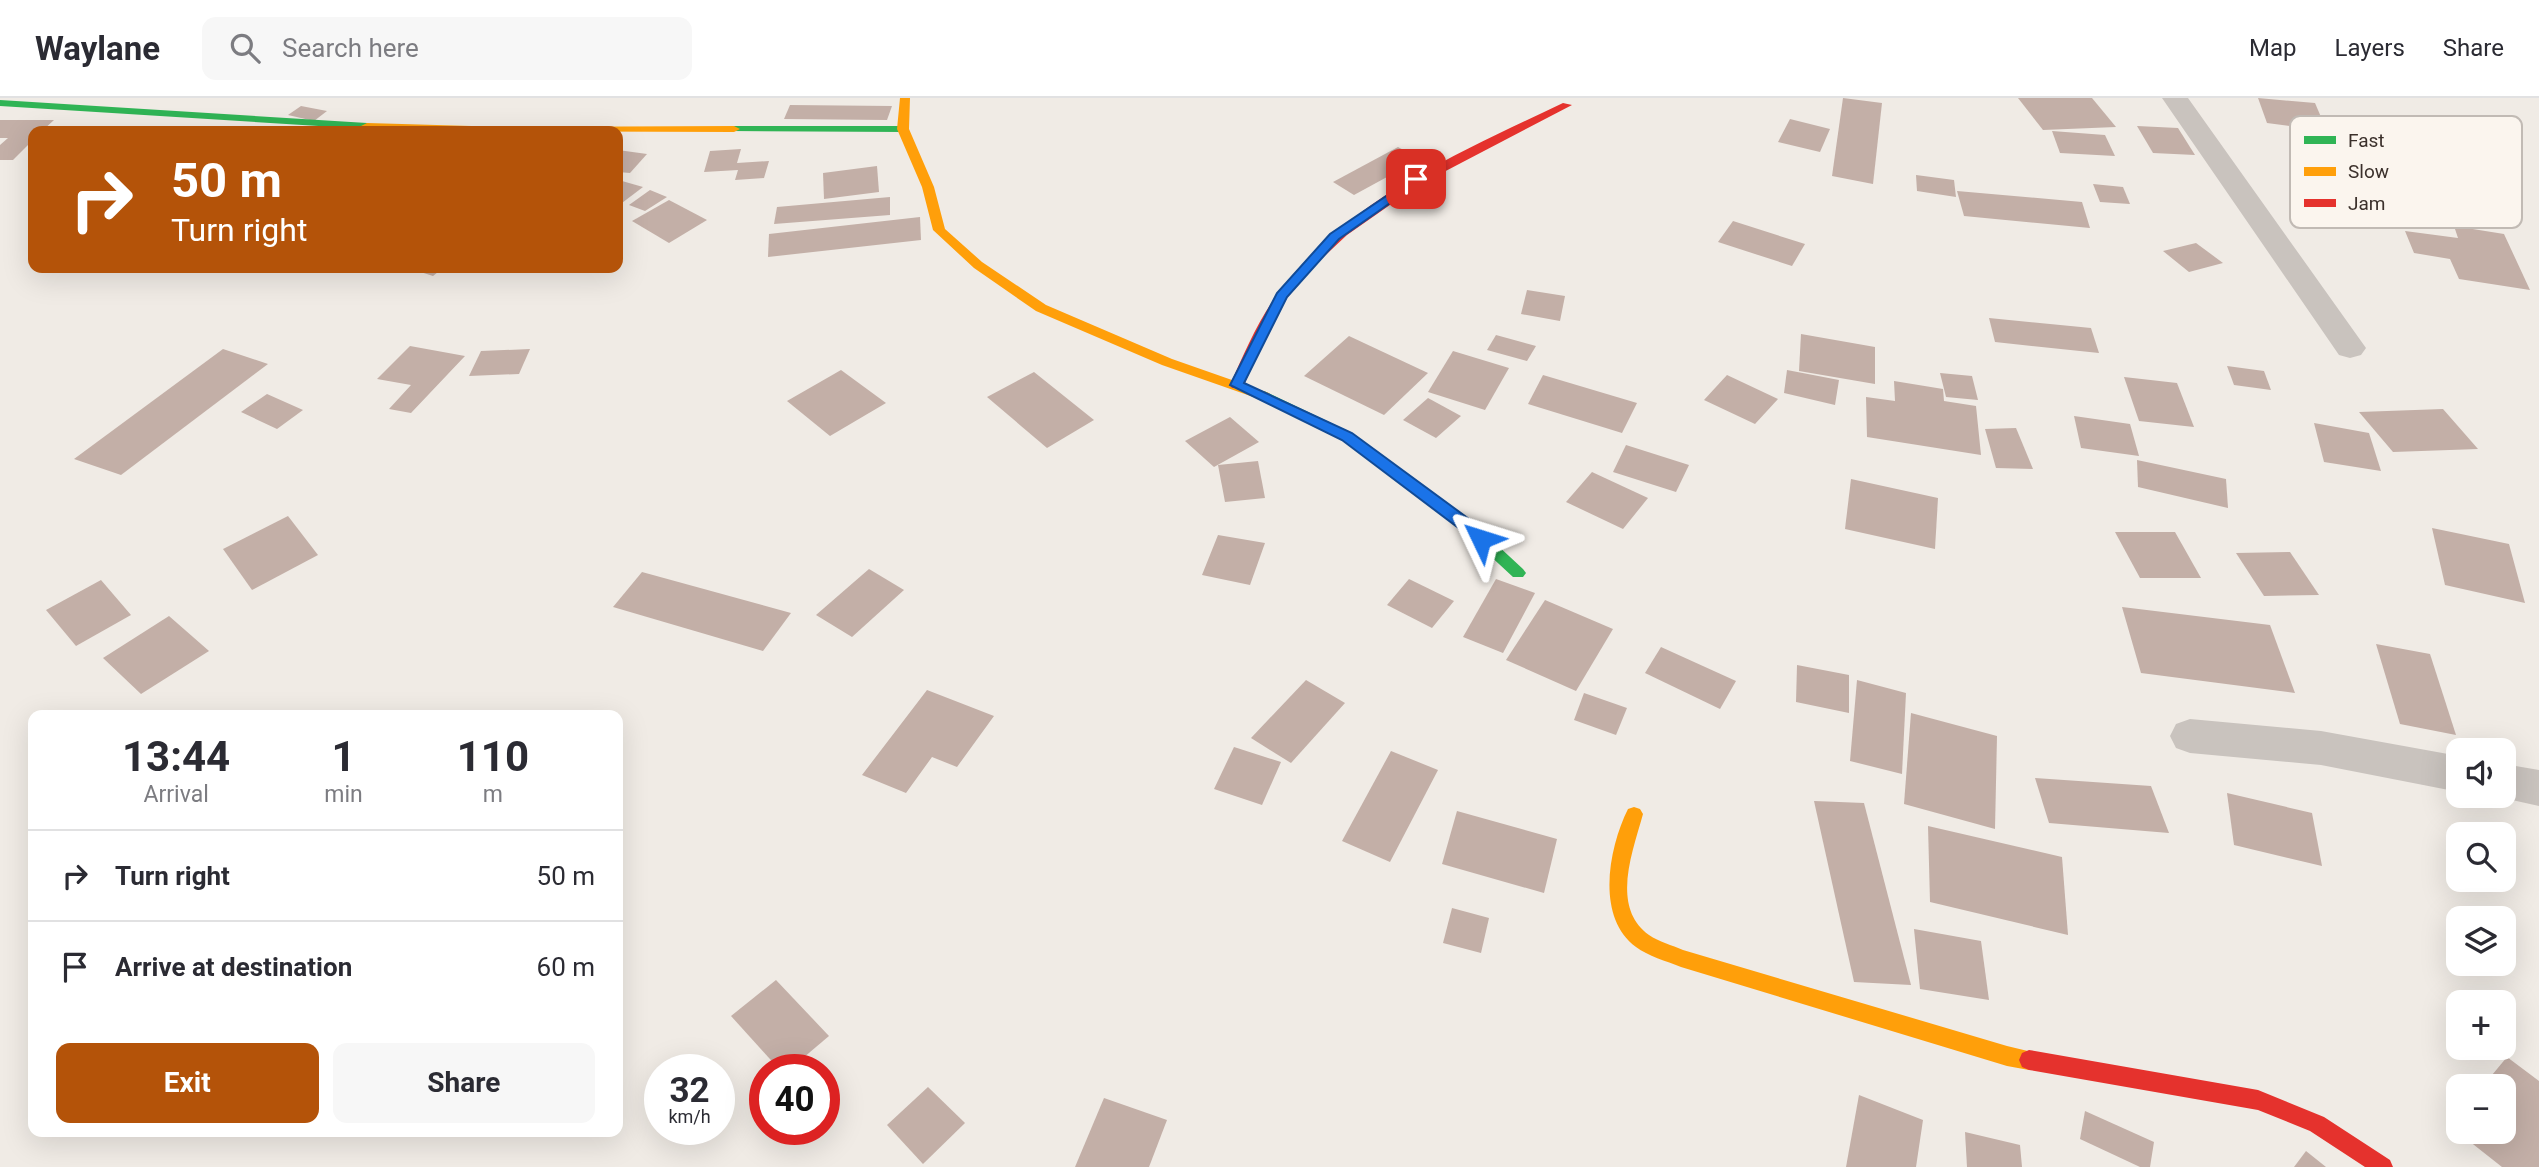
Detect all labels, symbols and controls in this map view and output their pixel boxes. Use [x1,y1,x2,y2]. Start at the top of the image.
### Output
search box [202,17,692,80]
text: Waylane [35,29,160,68]
icon: search [226,29,264,67]
text: Search here [282,33,419,63]
text: Map [2249,34,2297,62]
text: Layers [2335,34,2405,62]
text: Share [2443,34,2504,62]
legend [2290,116,2522,228]
text: Fast [2348,129,2385,152]
pin [1386,149,1446,209]
text: 50 m [171,152,282,209]
icon: right [56,154,147,245]
icon: arrive [1397,160,1435,198]
text: Slow [2348,160,2389,183]
text: Jam [2348,192,2385,215]
text: Turn right [171,211,307,249]
position arrow [1444,502,1518,576]
text: 13:44 [122,732,230,781]
text: 1 [331,732,356,781]
text: 110 [457,732,529,781]
map controls [2446,738,2516,1144]
button: sound [2446,738,2516,808]
text: Arrival [143,781,209,808]
text: min [324,781,363,808]
text: m [483,781,503,808]
button: search [2446,822,2516,892]
icon: right [56,857,94,895]
text: Turn right [115,861,230,891]
text: 50 m [537,861,595,891]
button: layers [2446,906,2516,976]
icon: arrive [56,948,94,986]
text: Arrive at destination [115,952,352,982]
text: 60 m [537,952,595,982]
button: + [2446,990,2516,1060]
button: Exit [56,1043,319,1123]
button: Share [333,1043,595,1123]
speed limit sign: 40 [749,1054,840,1145]
text: 32 [669,1070,710,1111]
button: − [2446,1074,2516,1144]
text: km/h [668,1106,711,1127]

